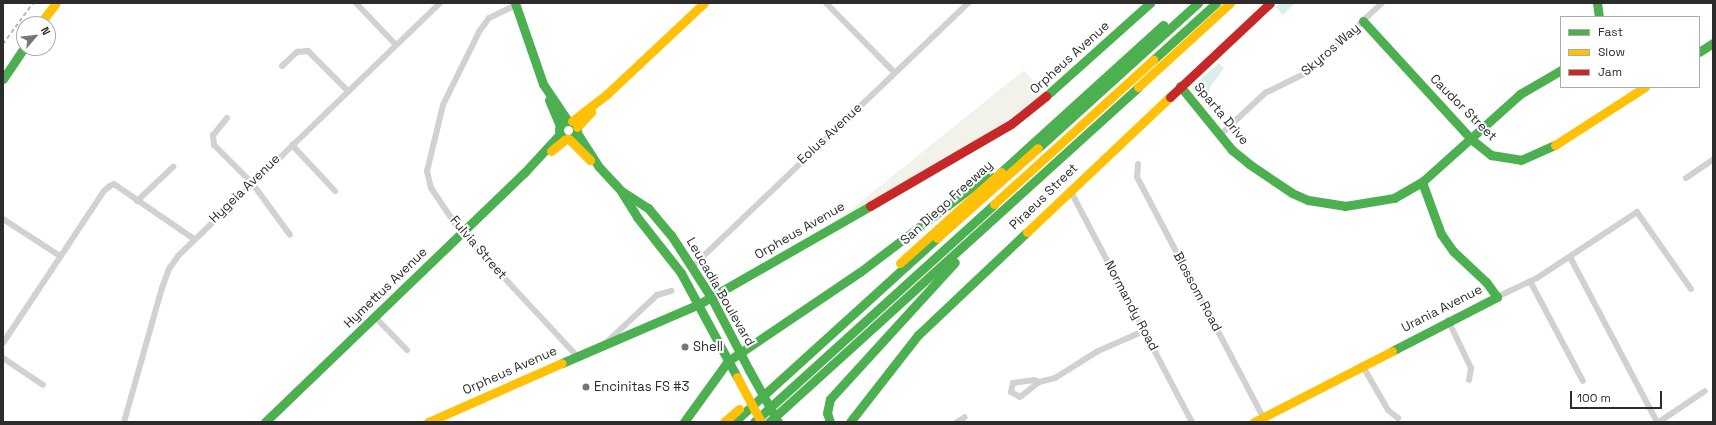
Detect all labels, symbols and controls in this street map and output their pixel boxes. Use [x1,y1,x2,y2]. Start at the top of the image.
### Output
north arrow [16,16,56,56]
legend [1560,16,1700,88]
street label: Orpheus Avenue [1027,18,1113,98]
street label: Skyros Way [1299,20,1363,80]
text: N [38,24,54,37]
text: Fast [1598,24,1623,40]
text: Slow [1598,44,1625,60]
text: Jam [1598,64,1622,80]
street label: Caudor Street [1426,71,1500,145]
street label: Sparta Drive [1190,80,1252,148]
street label: Eolus Avenue [794,100,866,168]
street label: Hygeia Avenue [206,151,284,227]
street label: San Diego Freeway [898,158,996,248]
street label: Piraeus Street [1007,161,1081,233]
street label: Orpheus Avenue [752,199,848,263]
street label: Fulvia Street [446,213,510,283]
street label: Leucadia Boulevard [683,235,757,349]
street label: Hymettus Avenue [341,244,431,332]
street label: Blossom Road [1169,249,1225,335]
street label: Normandy Road [1101,258,1161,354]
street label: Urania Avenue [1399,282,1485,336]
place label: Shell [693,339,723,355]
marker: Shell [680,342,690,352]
street label: Orpheus Avenue [460,343,560,399]
place label: Encinitas FS #3 [594,379,689,395]
marker: Encinitas FS #3 [581,382,591,392]
scale bar [1572,383,1664,409]
text: 100 m [1577,390,1611,406]

